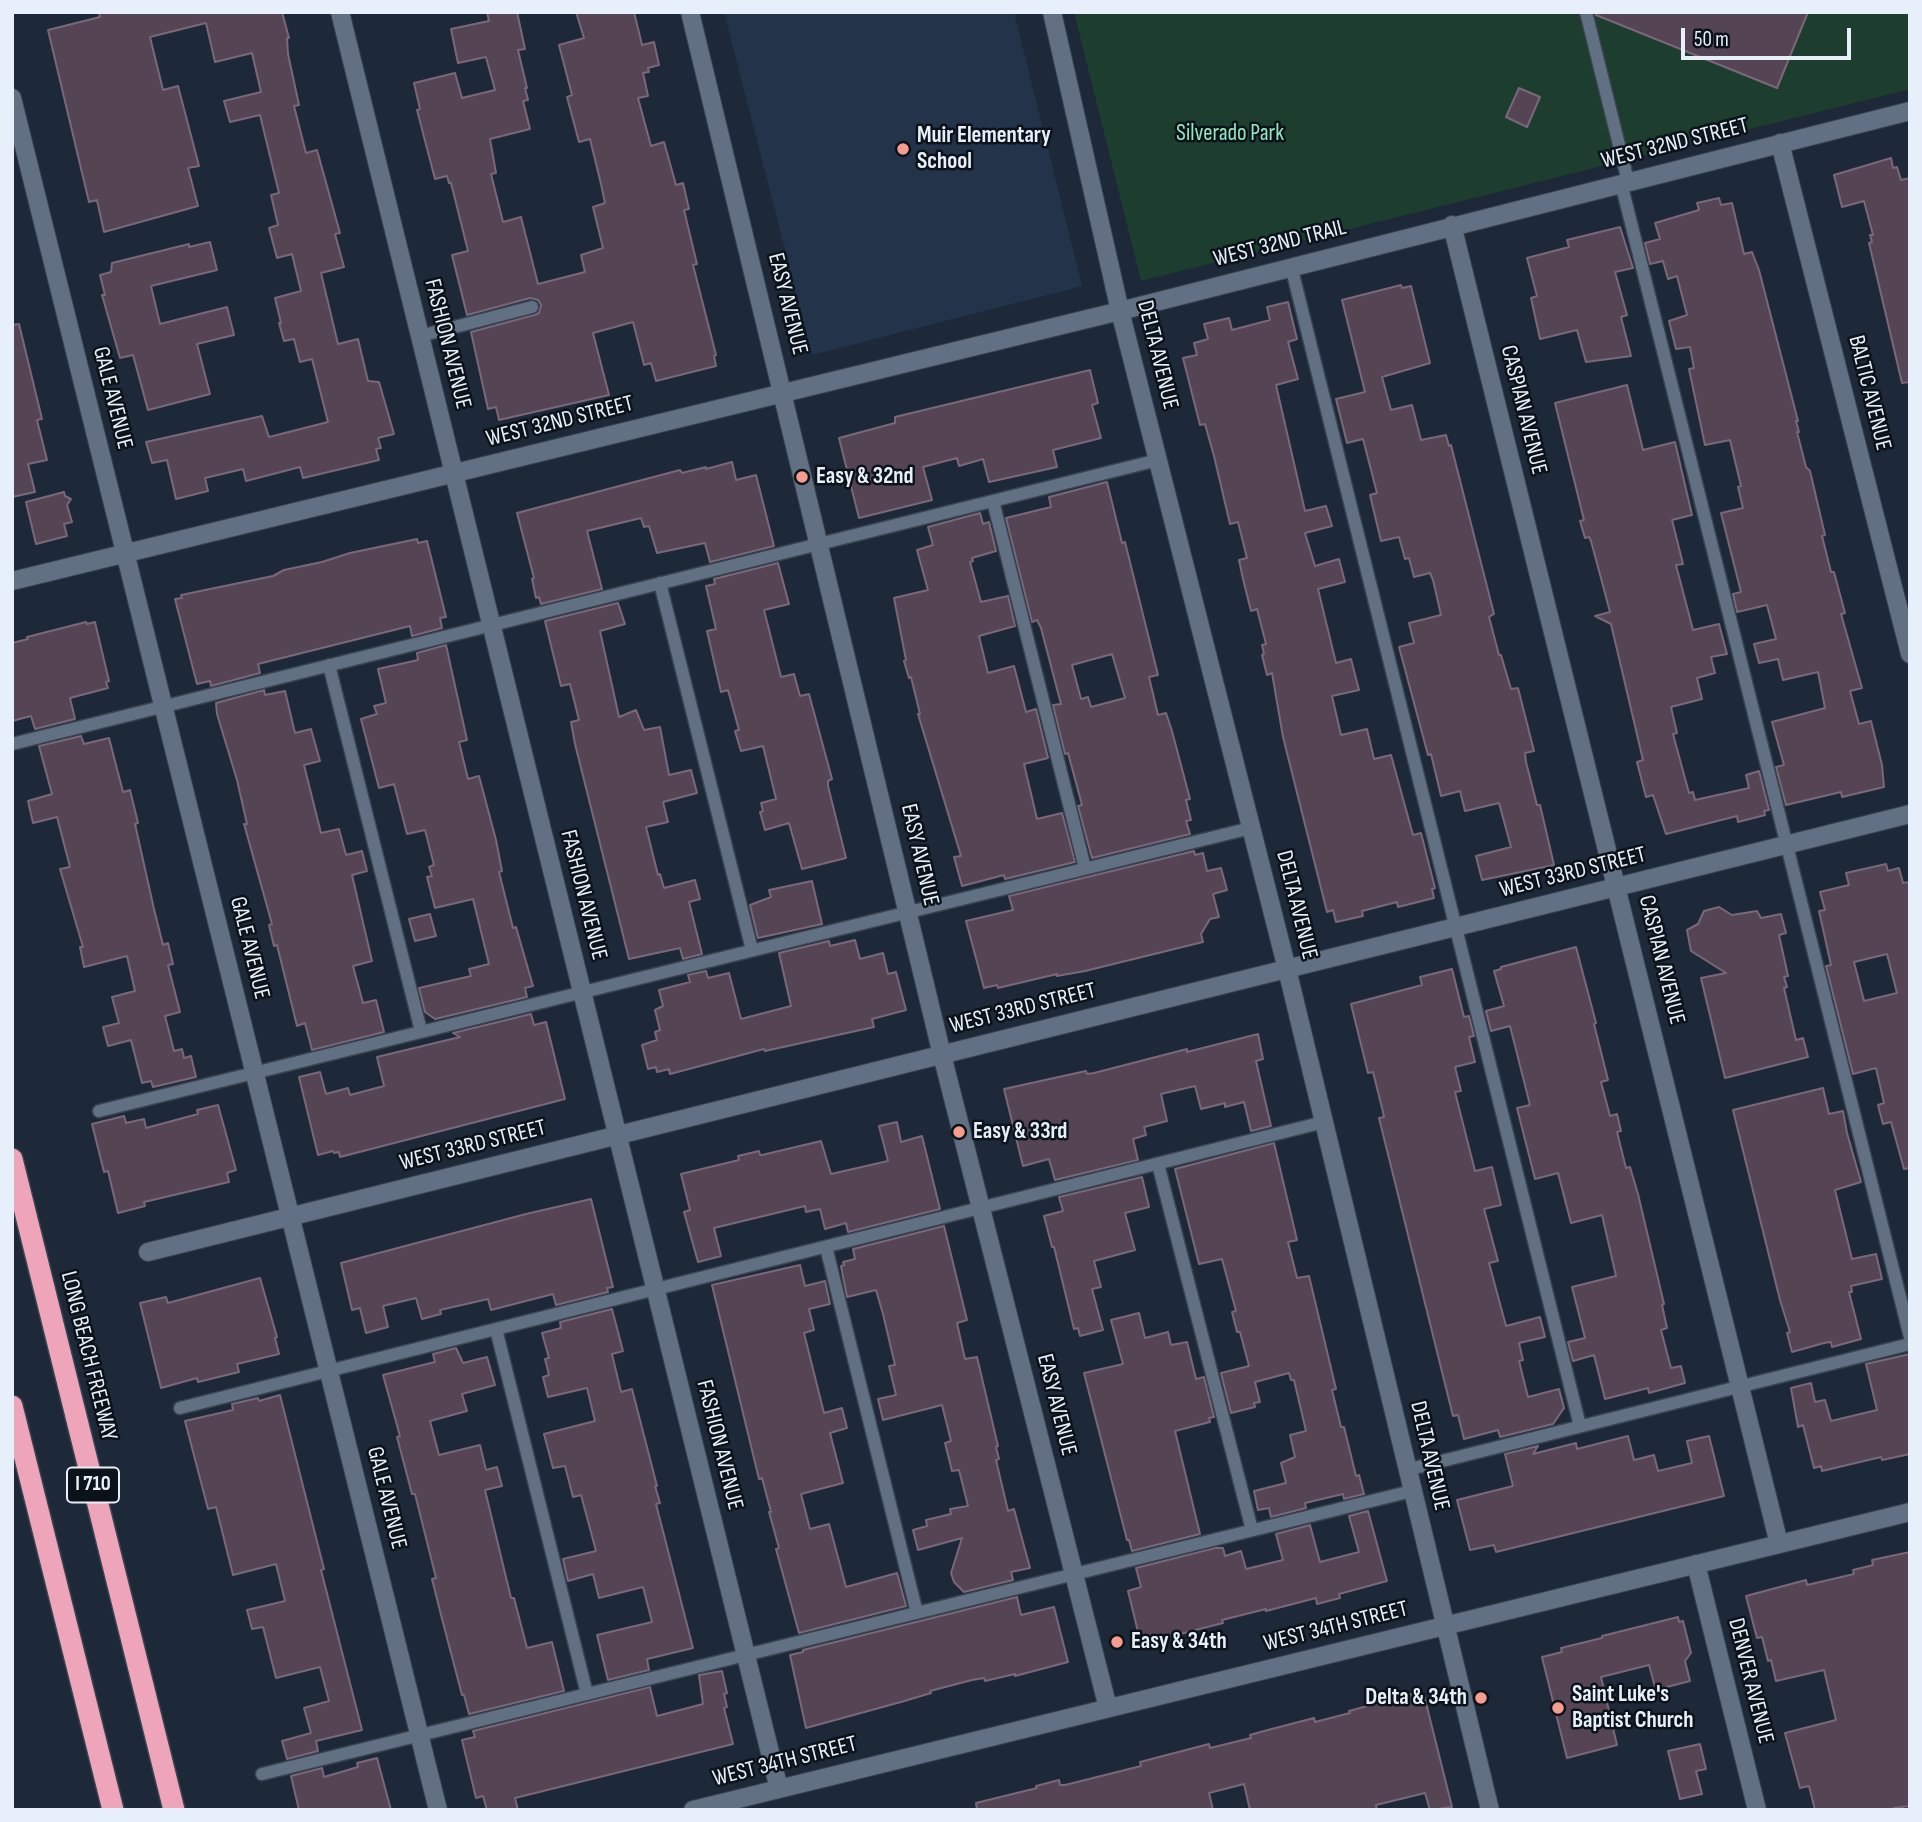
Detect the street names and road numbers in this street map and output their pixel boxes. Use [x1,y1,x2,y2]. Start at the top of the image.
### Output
street label: WEST 32ND STREET [1598,112,1752,176]
street label: WEST 32ND TRAIL [1211,214,1349,274]
street label: EASY AVENUE [761,250,813,358]
street label: FASHION AVENUE [418,276,476,412]
street label: DELTA AVENUE [1130,298,1184,412]
street label: BALTIC AVENUE [1841,333,1897,453]
street label: CASPIAN AVENUE [1494,343,1552,477]
street label: GALE AVENUE [86,344,138,452]
street label: WEST 32ND STREET [483,390,637,454]
street label: EASY AVENUE [894,801,944,909]
street label: FASHION AVENUE [554,827,612,963]
street label: WEST 33RD STREET [1497,841,1649,905]
street label: DELTA AVENUE [1269,848,1323,962]
street label: CASPIAN AVENUE [1632,893,1690,1027]
street label: GALE AVENUE [223,894,275,1002]
street label: WEST 33RD STREET [947,977,1099,1041]
street label: WEST 33RD STREET [397,1114,549,1178]
street label: LONG BEACH FREEWAY [54,1268,122,1444]
street label: EASY AVENUE [1030,1351,1082,1459]
street label: FASHION AVENUE [690,1377,748,1513]
street label: DELTA AVENUE [1403,1399,1455,1513]
street label: GALE AVENUE [360,1444,412,1552]
road number: I 710 [67,1468,119,1502]
street label: WEST 34TH STREET [1261,1596,1411,1658]
street label: DENVER AVENUE [1721,1615,1779,1747]
street label: WEST 34TH STREET [710,1731,860,1793]

